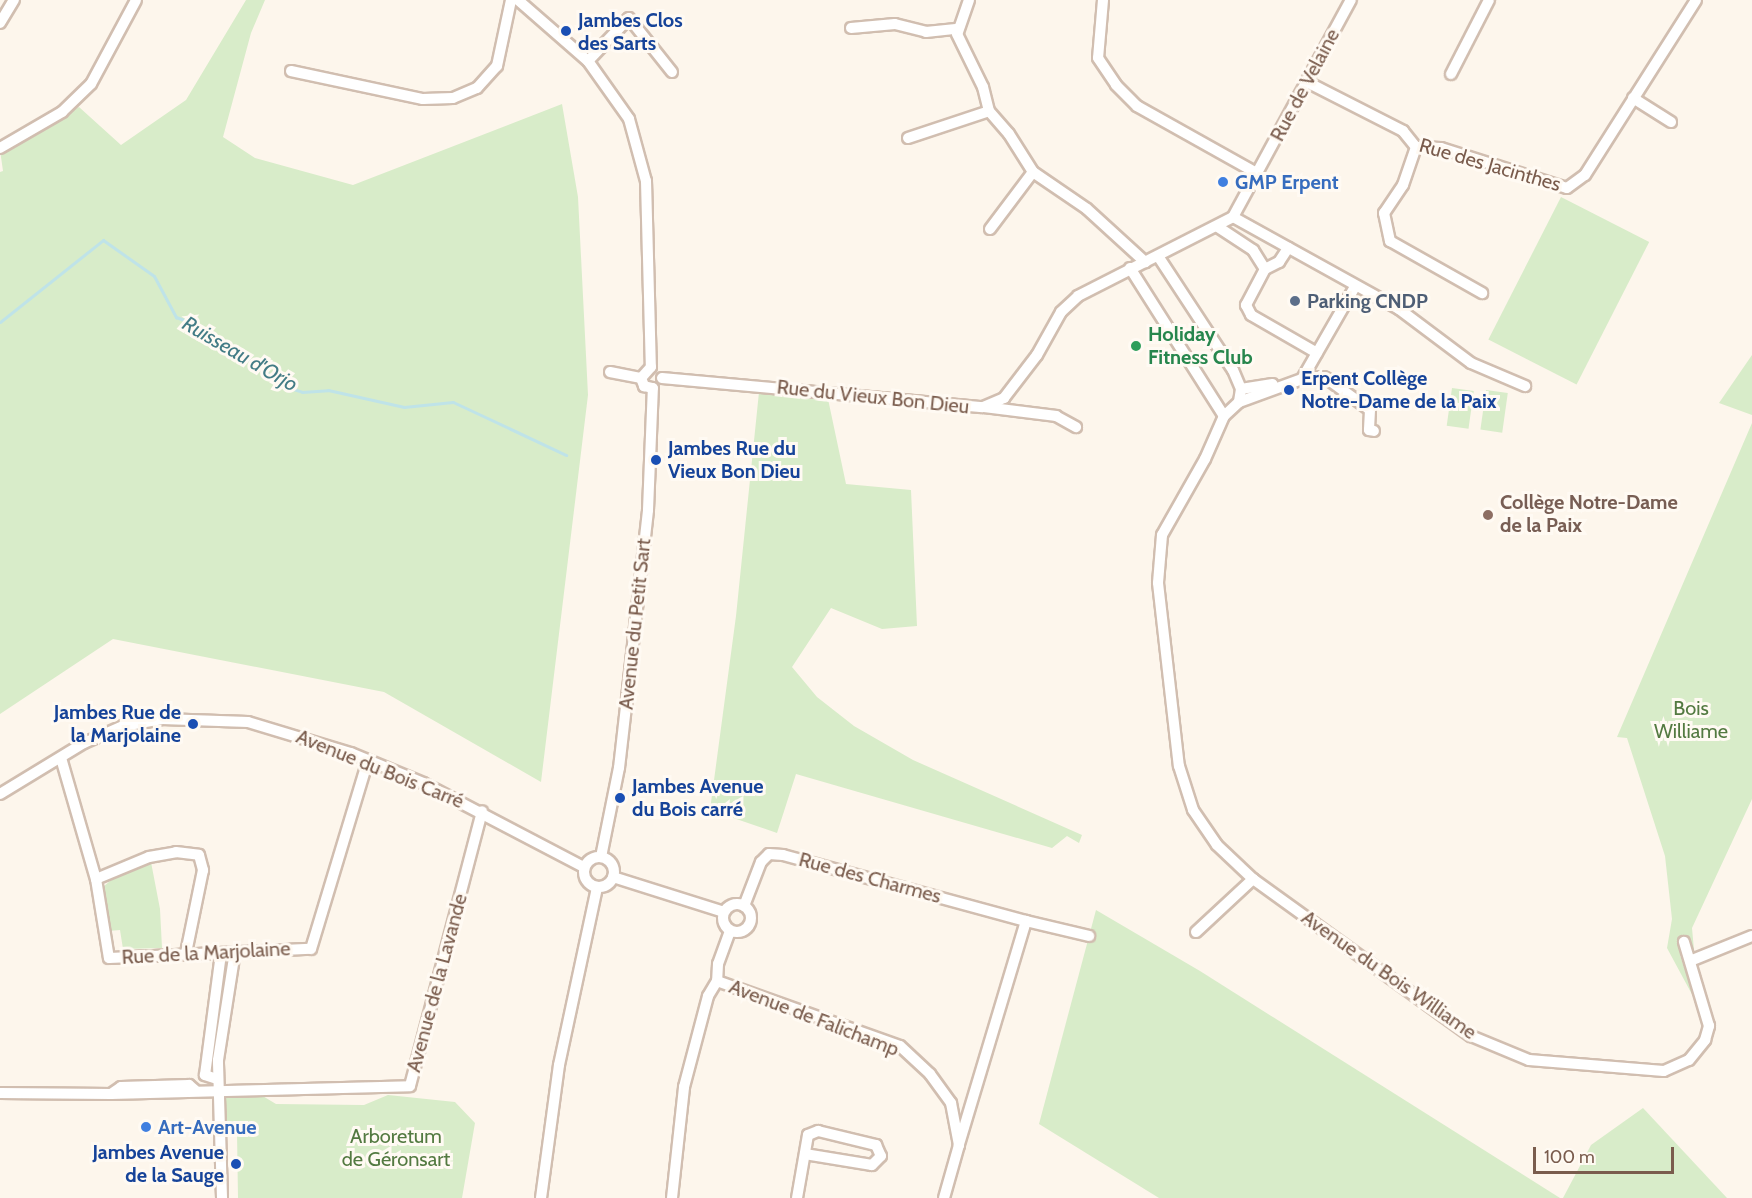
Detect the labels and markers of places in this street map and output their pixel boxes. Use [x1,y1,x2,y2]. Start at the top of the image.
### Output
place label: Jambes Clos des Sarts [578,8,683,55]
marker: Jambes Clos des Sarts [559,24,573,38]
place label: GMP Erpent [1235,170,1339,194]
marker: GMP Erpent [1216,175,1230,189]
place label: Parking CNDP [1307,289,1428,313]
marker: Parking CNDP [1288,294,1302,308]
place label: Holiday Fitness Club [1148,322,1253,369]
marker: Holiday Fitness Club [1129,339,1143,353]
place label: Erpent Collège Notre-Dame de la Paix [1301,366,1497,413]
marker: Erpent Collège Notre-Dame de la Paix [1282,383,1296,397]
place label: Jambes Rue du Vieux Bon Dieu [668,436,801,483]
marker: Jambes Rue du Vieux Bon Dieu [649,453,663,467]
place label: Collège Notre-Dame de la Paix [1500,491,1678,538]
marker: Collège Notre-Dame de la Paix [1481,508,1495,522]
place label: Jambes Rue de la Marjolaine [54,700,181,747]
marker: Jambes Rue de la Marjolaine [186,717,200,731]
place label: Jambes Avenue du Bois carré [632,774,764,821]
marker: Jambes Avenue du Bois carré [613,791,627,805]
place label: Art-Avenue [158,1115,256,1139]
marker: Art-Avenue [139,1120,153,1134]
place label: Jambes Avenue de la Sauge [92,1140,224,1187]
marker: Jambes Avenue de la Sauge [229,1157,243,1171]

